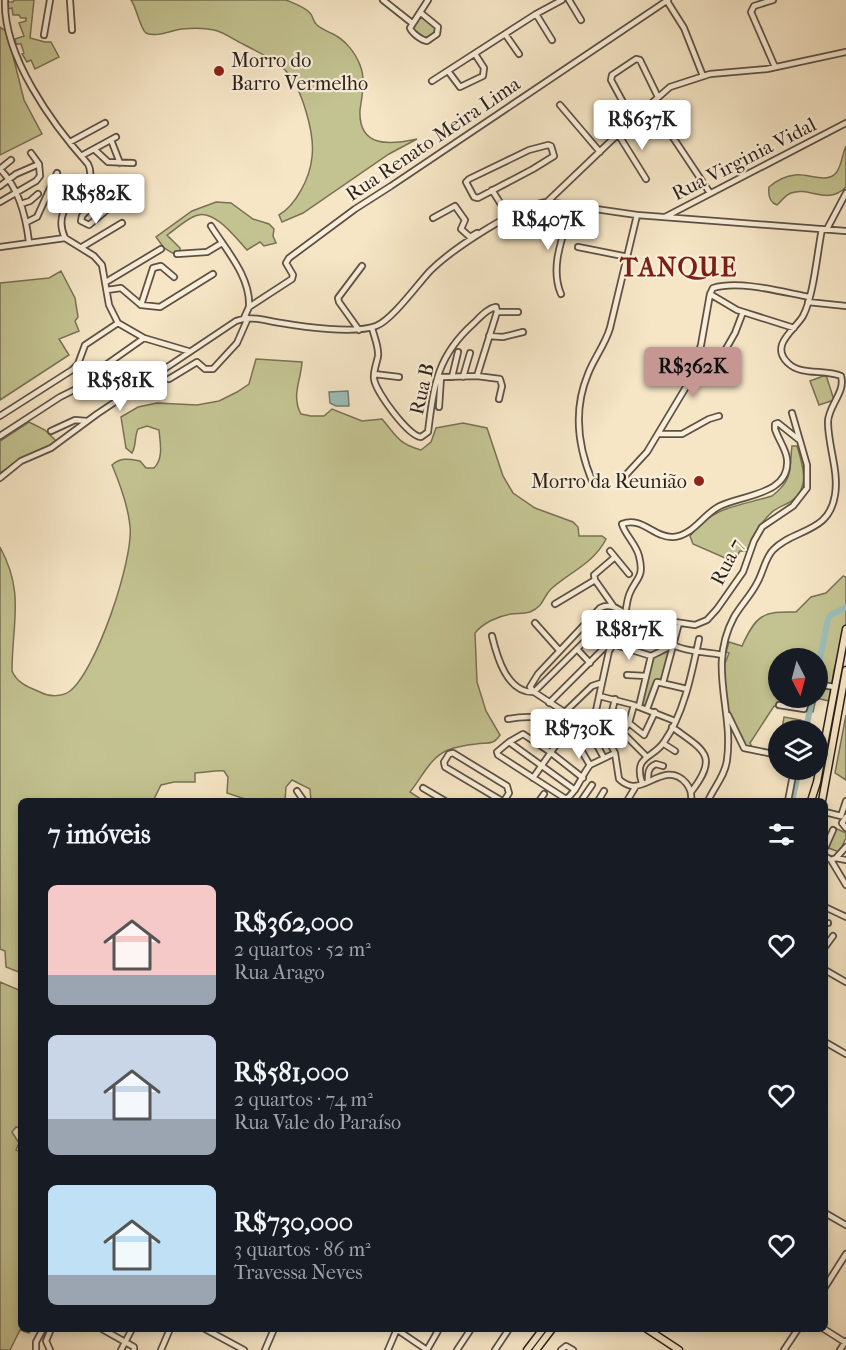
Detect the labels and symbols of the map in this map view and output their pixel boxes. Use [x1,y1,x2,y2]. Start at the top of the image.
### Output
place label: Morro do Barro Vermelho [231,49,368,95]
marker: Morro do Barro Vermelho [212,64,226,78]
street label: Rua Renato Meira Lima [341,72,525,206]
pin: R$637K [593,100,691,151]
street label: Rua Virginia Vidal [668,113,820,205]
pin: R$582K [47,174,145,225]
pin: R$407K [499,200,597,251]
district label: TANQUE [619,252,738,283]
pin: R$362K [644,347,742,398]
pin: R$581K [71,361,169,412]
street label: Rua B [405,361,439,417]
place label: Morro da Reunião [531,470,687,493]
marker: Morro da Reunião [692,474,706,488]
street label: Rua 7 [706,535,748,589]
pin: R$817K [580,610,678,661]
north arrow [768,648,828,708]
pin: R$730K [530,709,628,760]

